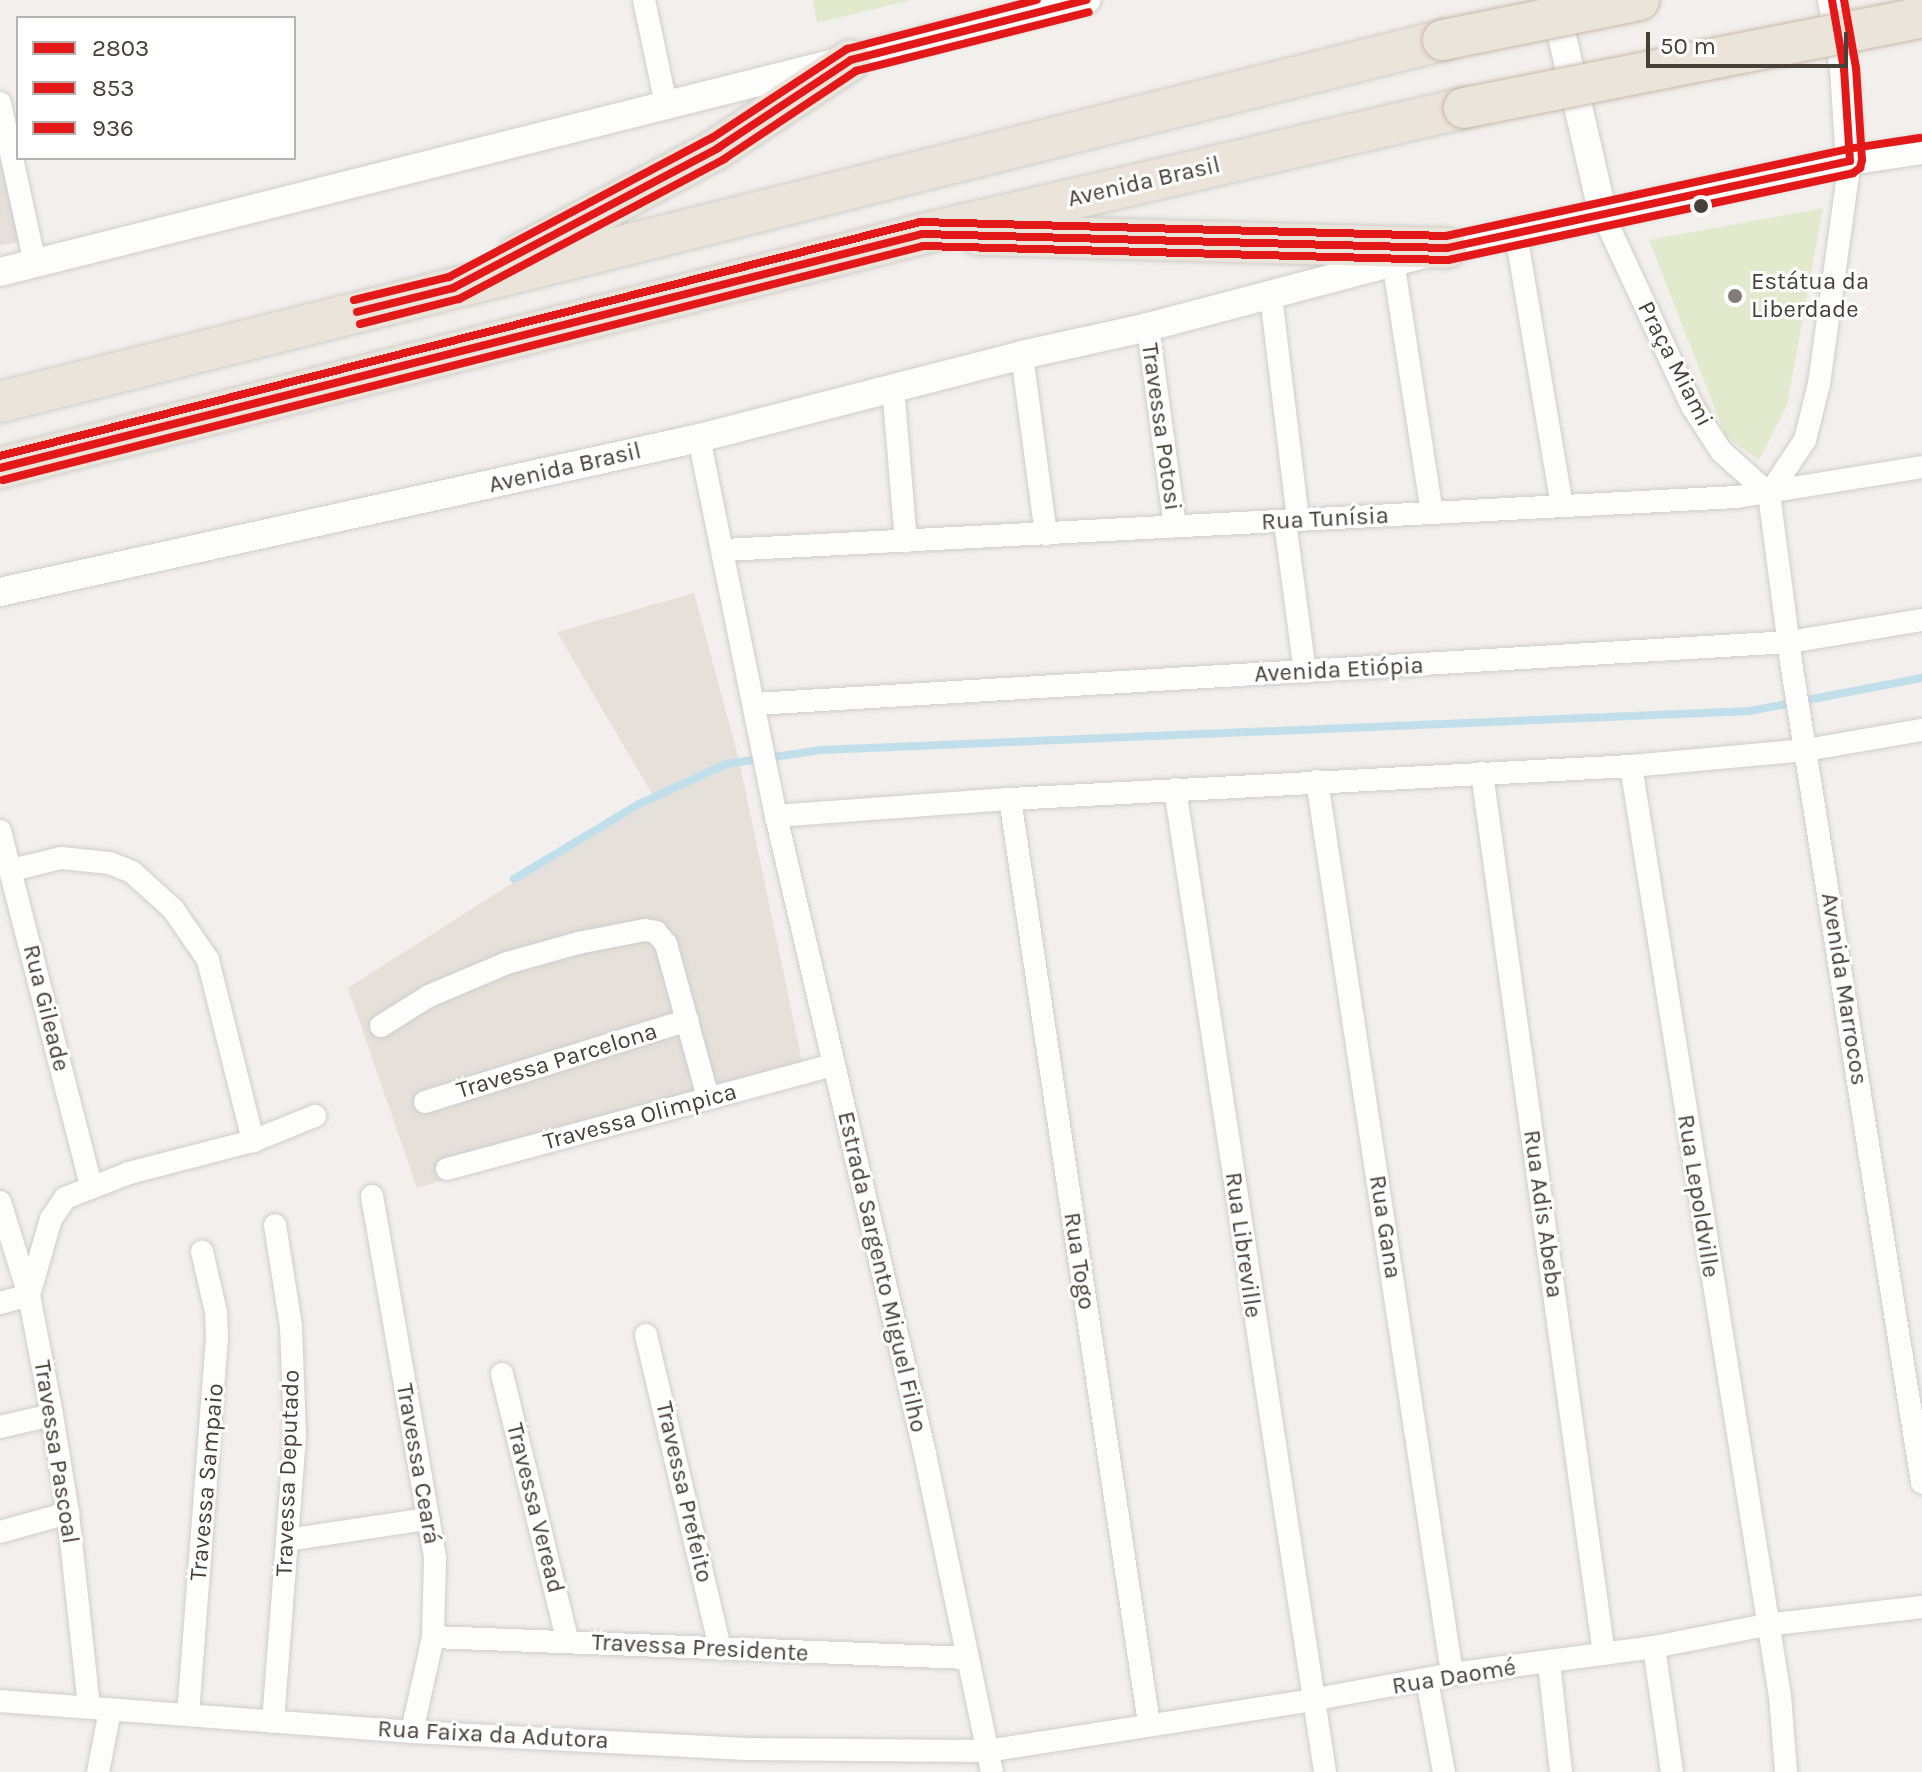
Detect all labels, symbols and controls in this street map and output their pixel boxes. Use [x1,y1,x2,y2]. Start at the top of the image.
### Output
legend [16,16,296,160]
scale bar [1650,16,1852,66]
text: 50 m [1660,32,1716,60]
text: 2803 [92,34,149,62]
text: 853 [92,74,134,102]
text: 936 [92,114,134,142]
street label: Avenida Brasil [1065,150,1223,214]
unlabelled marker [1693,198,1709,214]
place label: Estátua da Liberdade [1751,268,1869,324]
marker: Estátua da Liberdade [1726,287,1744,305]
street label: Praça Miami [1631,297,1719,431]
street label: Travessa Potosi [1135,341,1187,513]
street label: Avenida Brasil [486,436,644,500]
street label: Rua Tunísia [1261,501,1389,537]
street label: Avenida Etiópia [1254,651,1424,689]
street label: Avenida Marrocos [1815,891,1873,1087]
street label: Rua Gileade [16,942,76,1074]
street label: Travessa Parcelona [453,1017,661,1105]
street label: Travessa Olimpica [540,1077,740,1157]
street label: Estrada Sargento Miguel Filho [831,1109,933,1435]
street label: Rua Lepoldville [1671,1112,1725,1280]
street label: Rua Adis Abeba [1517,1128,1569,1300]
street label: Rua Libreville [1219,1170,1267,1320]
street label: Rua Gana [1363,1173,1407,1281]
street label: Rua Togo [1057,1210,1101,1312]
street label: Travessa Pascoal [27,1358,85,1546]
street label: Travessa Deputado [270,1369,306,1577]
street label: Travessa Ceará [390,1381,446,1547]
street label: Travessa Sampaio [184,1382,230,1582]
street label: Travessa Prefeito [649,1399,719,1585]
street label: Travessa Veread [500,1420,570,1596]
street label: Travessa Presidente [591,1628,809,1668]
street label: Rua Daomé [1390,1653,1518,1701]
street label: Rua Faixa da Adutora [377,1715,609,1755]

